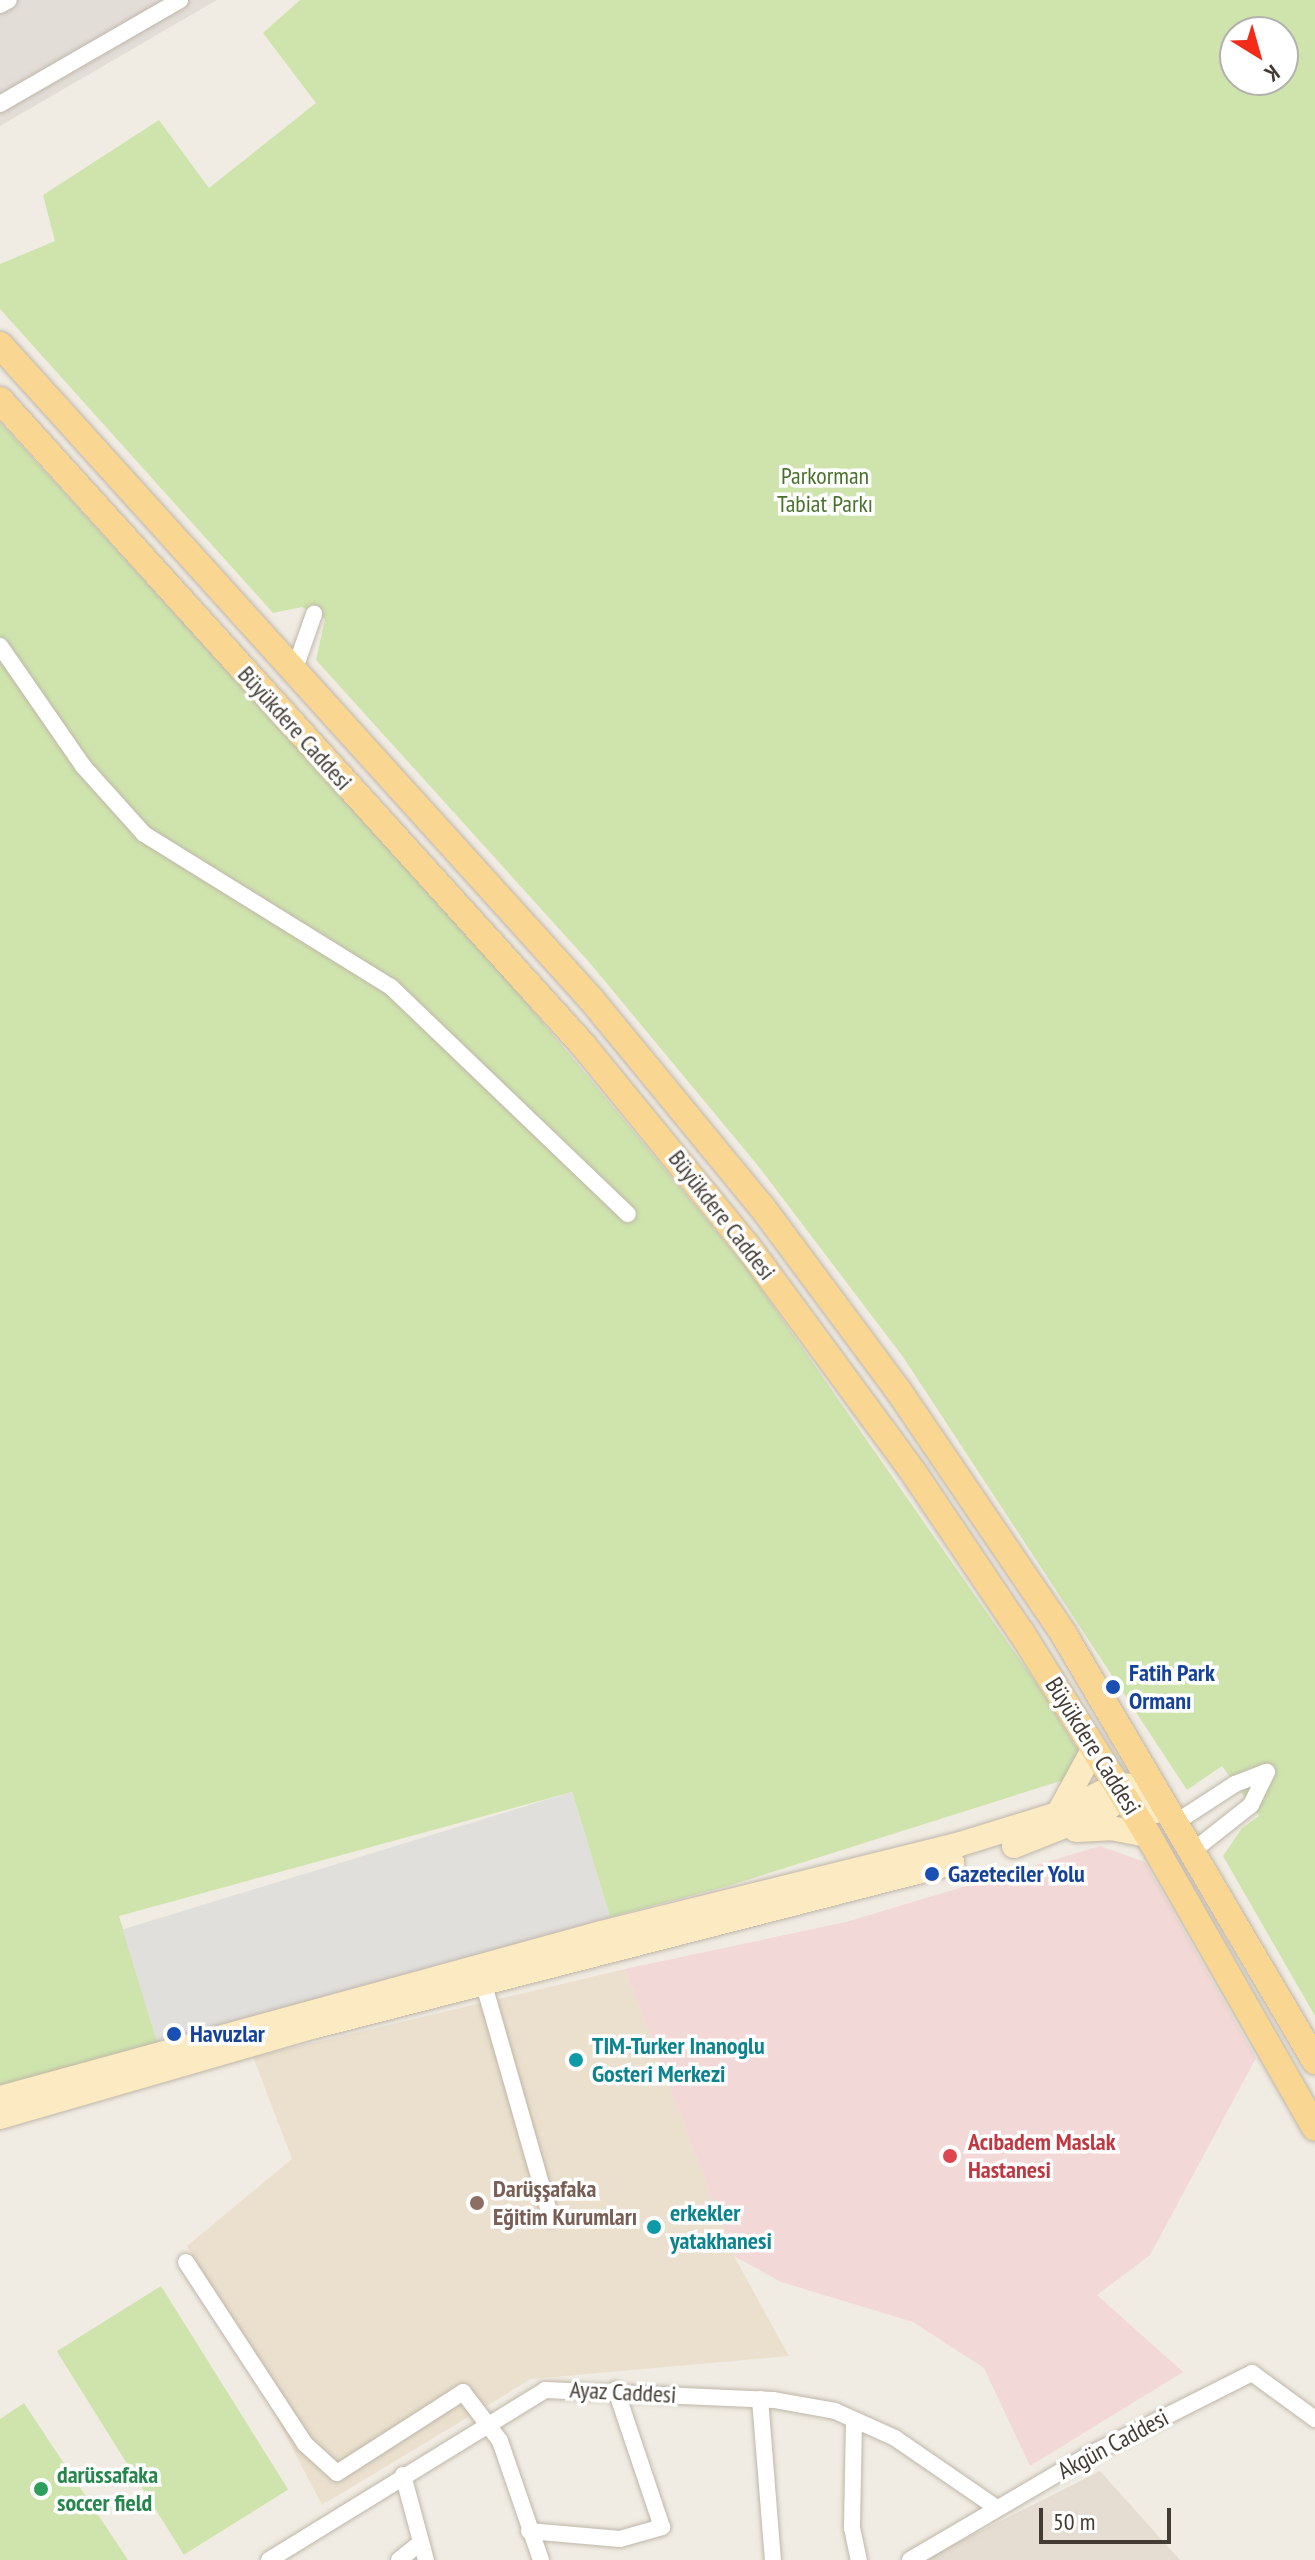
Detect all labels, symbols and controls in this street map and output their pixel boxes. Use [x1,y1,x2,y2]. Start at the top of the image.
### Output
north arrow [1219,16,1299,96]
text: K [1259,59,1285,88]
park label: Parkorman Tabiat Parkı [777,462,873,518]
street label: Büyükdere Caddesi [232,660,358,796]
street label: Büyükdere Caddesi [662,1144,782,1286]
place label: Fatih Park Ormanı [1129,1659,1215,1715]
street label: Büyükdere Caddesi [1039,1672,1147,1820]
marker: Fatih Park Ormanı [1104,1678,1122,1696]
place label: Gazeteciler Yolu [948,1860,1085,1888]
marker: Gazeteciler Yolu [923,1865,941,1883]
place label: Havuzlar [190,2020,265,2048]
marker: Havuzlar [165,2025,183,2043]
place label: TIM-Turker Inanoglu Gosteri Merkezi [592,2032,765,2088]
marker: TIM-Turker Inanoglu Gosteri Merkezi [567,2051,585,2069]
place label: Acıbadem Maslak Hastanesi [968,2128,1116,2184]
marker: Acıbadem Maslak Hastanesi [939,2145,961,2167]
place label: Darüşşafaka Eğitim Kurumları [493,2175,637,2231]
marker: Darüşşafaka Eğitim Kurumları [468,2194,486,2212]
place label: erkekler yatakhanesi [670,2199,772,2255]
marker: erkekler yatakhanesi [645,2218,663,2236]
street label: Ayaz Caddesi [569,2375,677,2409]
street label: Akgün Caddesi [1053,2403,1173,2485]
place label: darüssafaka soccer field [57,2461,158,2517]
marker: darüssafaka soccer field [32,2480,50,2498]
scale bar [1043,2492,1175,2542]
text: 50 m [1053,2506,1095,2537]

